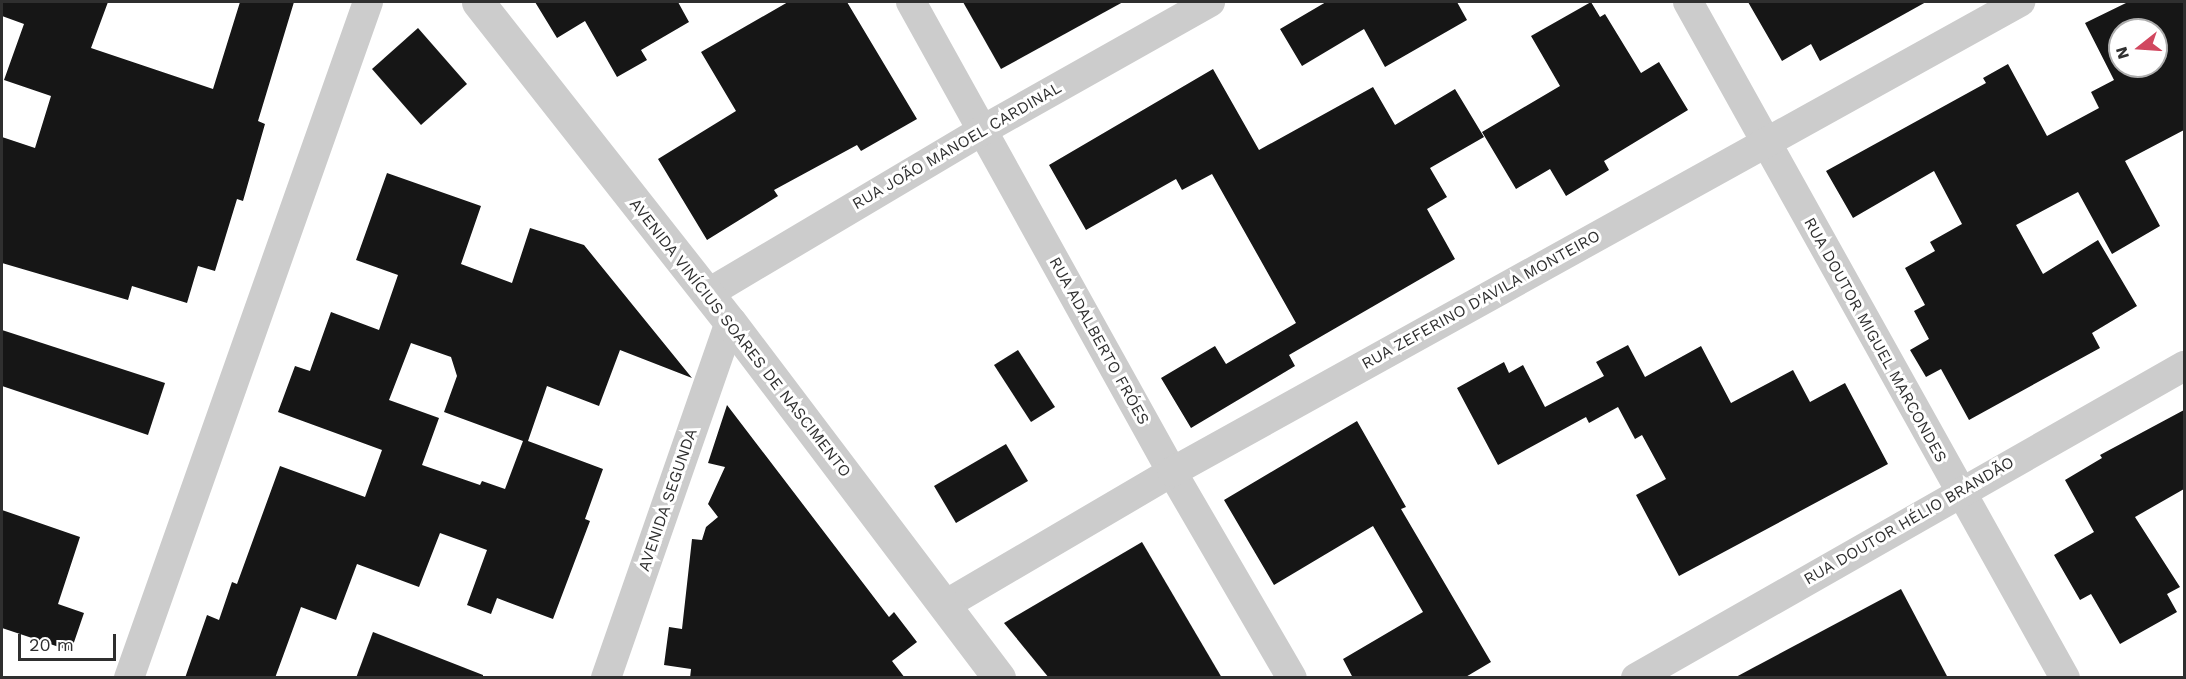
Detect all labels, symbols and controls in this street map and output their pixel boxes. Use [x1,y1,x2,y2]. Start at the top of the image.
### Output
north arrow [2108,18,2168,78]
text: N [2111,44,2133,61]
street label: RUA JOÃO MANOEL CARDINAL [849,78,1065,214]
street label: AVENIDA VINÍCIUS SOARES DE NASCIMENTO [625,194,855,482]
street label: RUA DOUTOR MIGUEL MARCONDES [1799,214,1951,466]
street label: RUA ZEFERINO D'AVILA MONTEIRO [1358,226,1604,374]
street label: RUA ADALBERTO FRÓES [1045,253,1153,429]
street label: AVENIDA SEGUNDA [634,426,702,574]
street label: RUA DOUTOR HÉLIO BRANDÃO [1800,453,2018,589]
scale bar [21,622,118,660]
text: 20 m [29,634,74,655]

